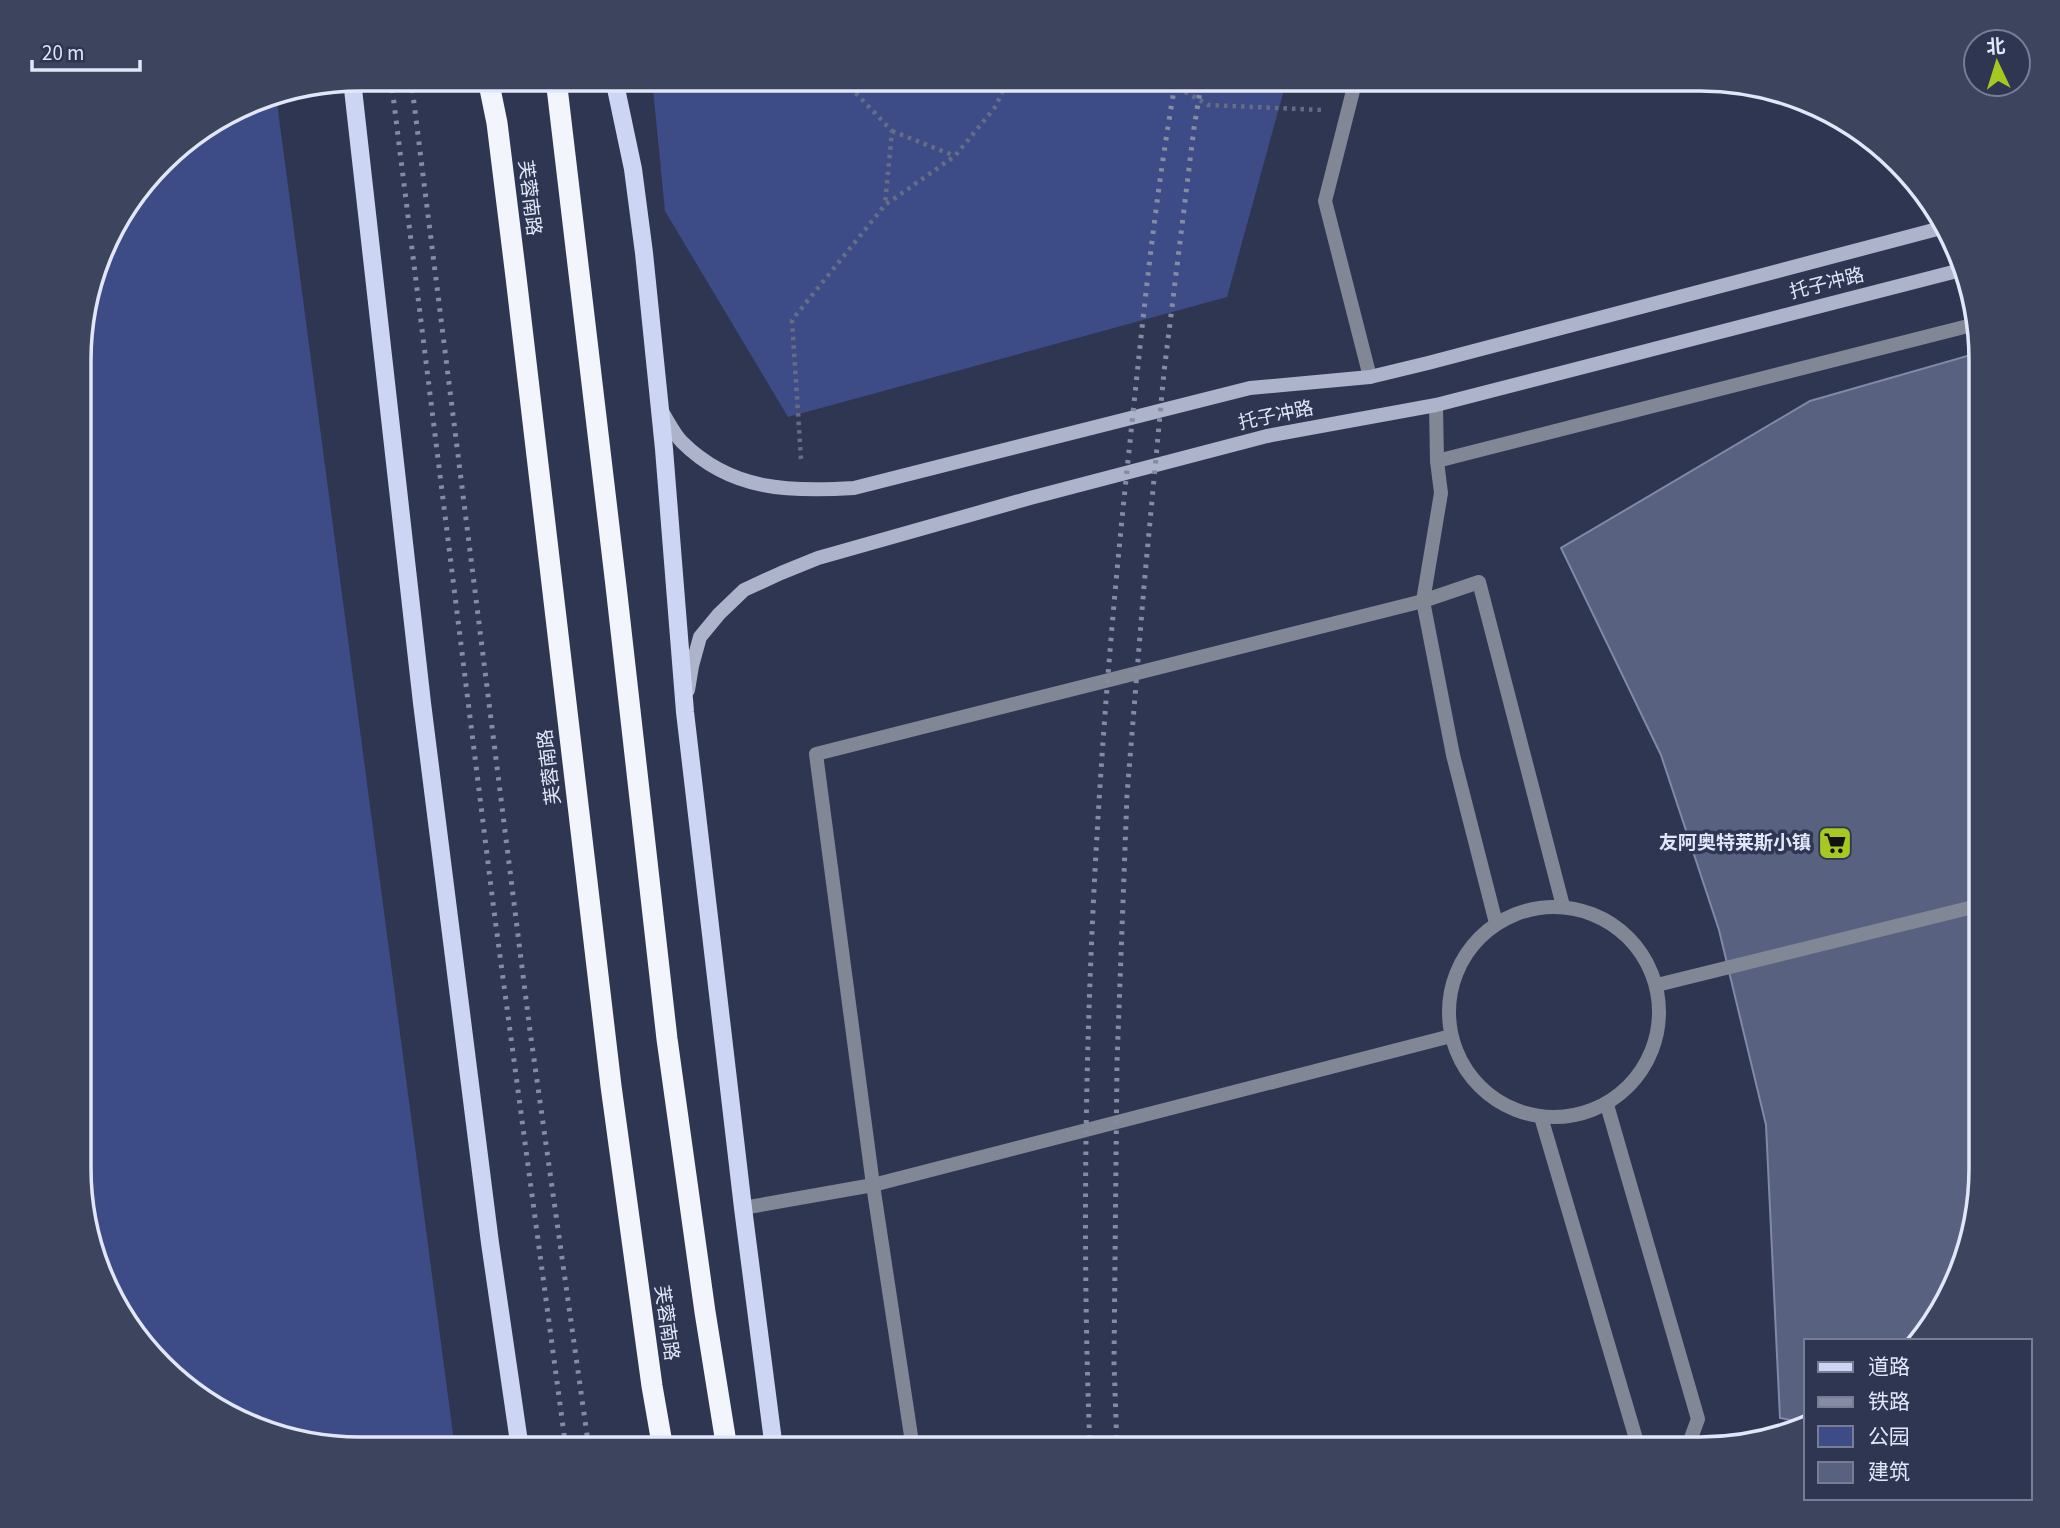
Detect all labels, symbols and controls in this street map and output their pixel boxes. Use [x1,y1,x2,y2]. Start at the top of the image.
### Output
scale bar [32,28,140,72]
north arrow [1962,28,2032,98]
text: 北 [1985,33,2006,62]
text: 20 m [42,38,84,68]
street label: 芙蓉南路 [511,159,547,237]
street label: 托子冲路 [1787,262,1867,306]
street label: 托子冲路 [1236,395,1316,437]
street label: 芙蓉南路 [532,728,568,806]
supermarket icon: 友阿奥特莱斯小镇 [1816,824,1854,862]
place label: 友阿奥特莱斯小镇 [1659,830,1811,857]
street label: 芙蓉南路 [647,1283,685,1363]
legend [1804,1339,2032,1500]
text: 道路 [1868,1352,1910,1382]
text: 铁路 [1868,1387,1910,1417]
text: 公园 [1868,1422,1910,1452]
text: 建筑 [1868,1457,1910,1487]

